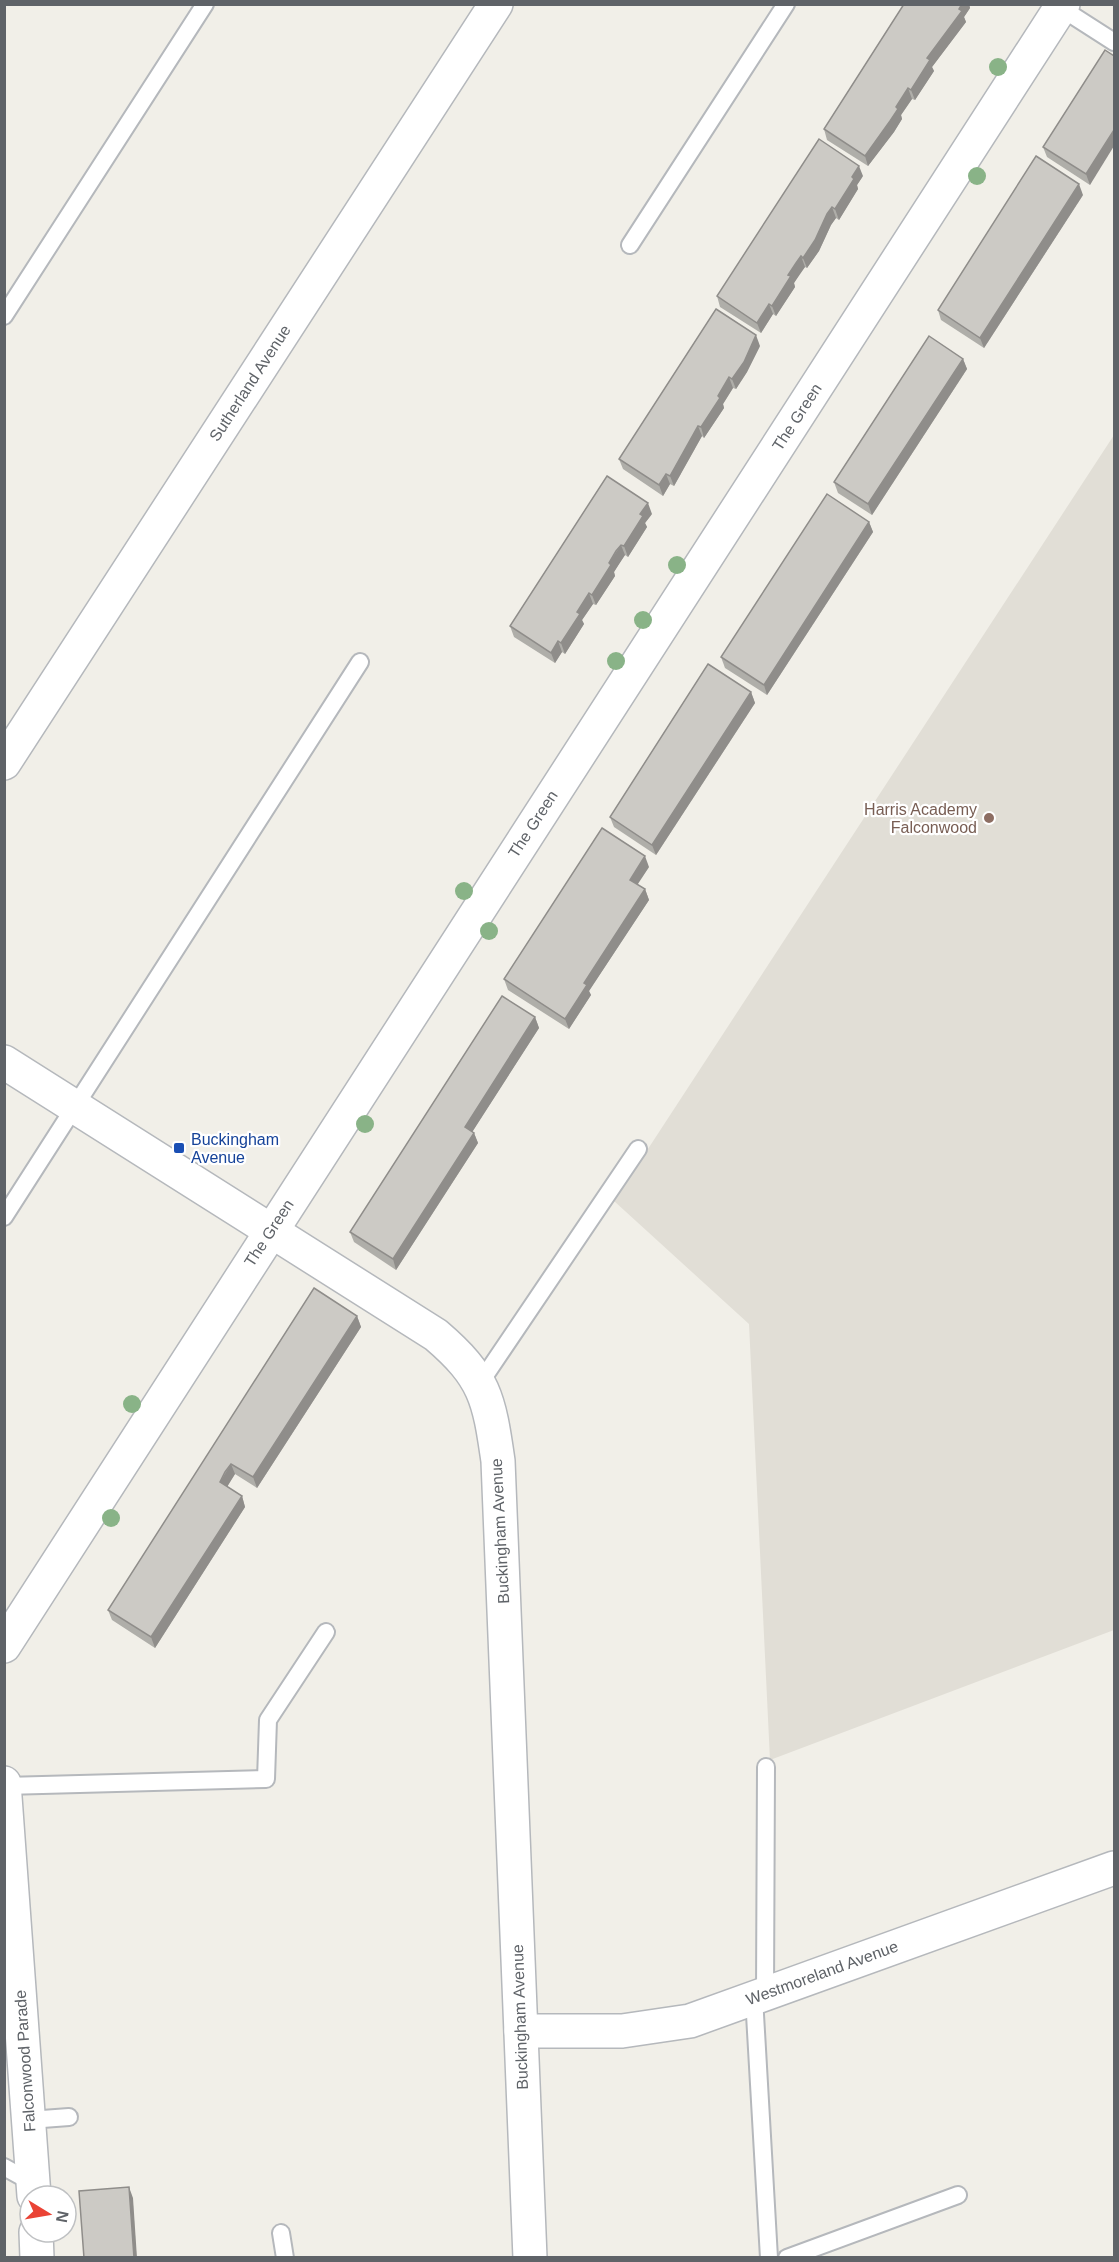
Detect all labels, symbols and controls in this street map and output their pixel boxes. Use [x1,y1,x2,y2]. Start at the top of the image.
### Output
street label: Sutherland Avenue [206,322,294,444]
street label: The Green [769,380,825,454]
street label: The Green [505,787,561,861]
place label: Harris Academy Falconwood [864,801,977,836]
marker: Harris Academy Falconwood [982,811,996,825]
place label: Buckingham Avenue [191,1131,279,1166]
marker: Buckingham Avenue [172,1141,186,1155]
street label: The Green [241,1196,297,1270]
street label: Buckingham Avenue [488,1458,512,1604]
street label: Westmoreland Avenue [744,1938,900,2008]
street label: Buckingham Avenue [509,1944,531,2090]
street label: Falconwood Parade [12,1989,38,2133]
north arrow [18,2184,78,2244]
text: N [53,2209,72,2224]

